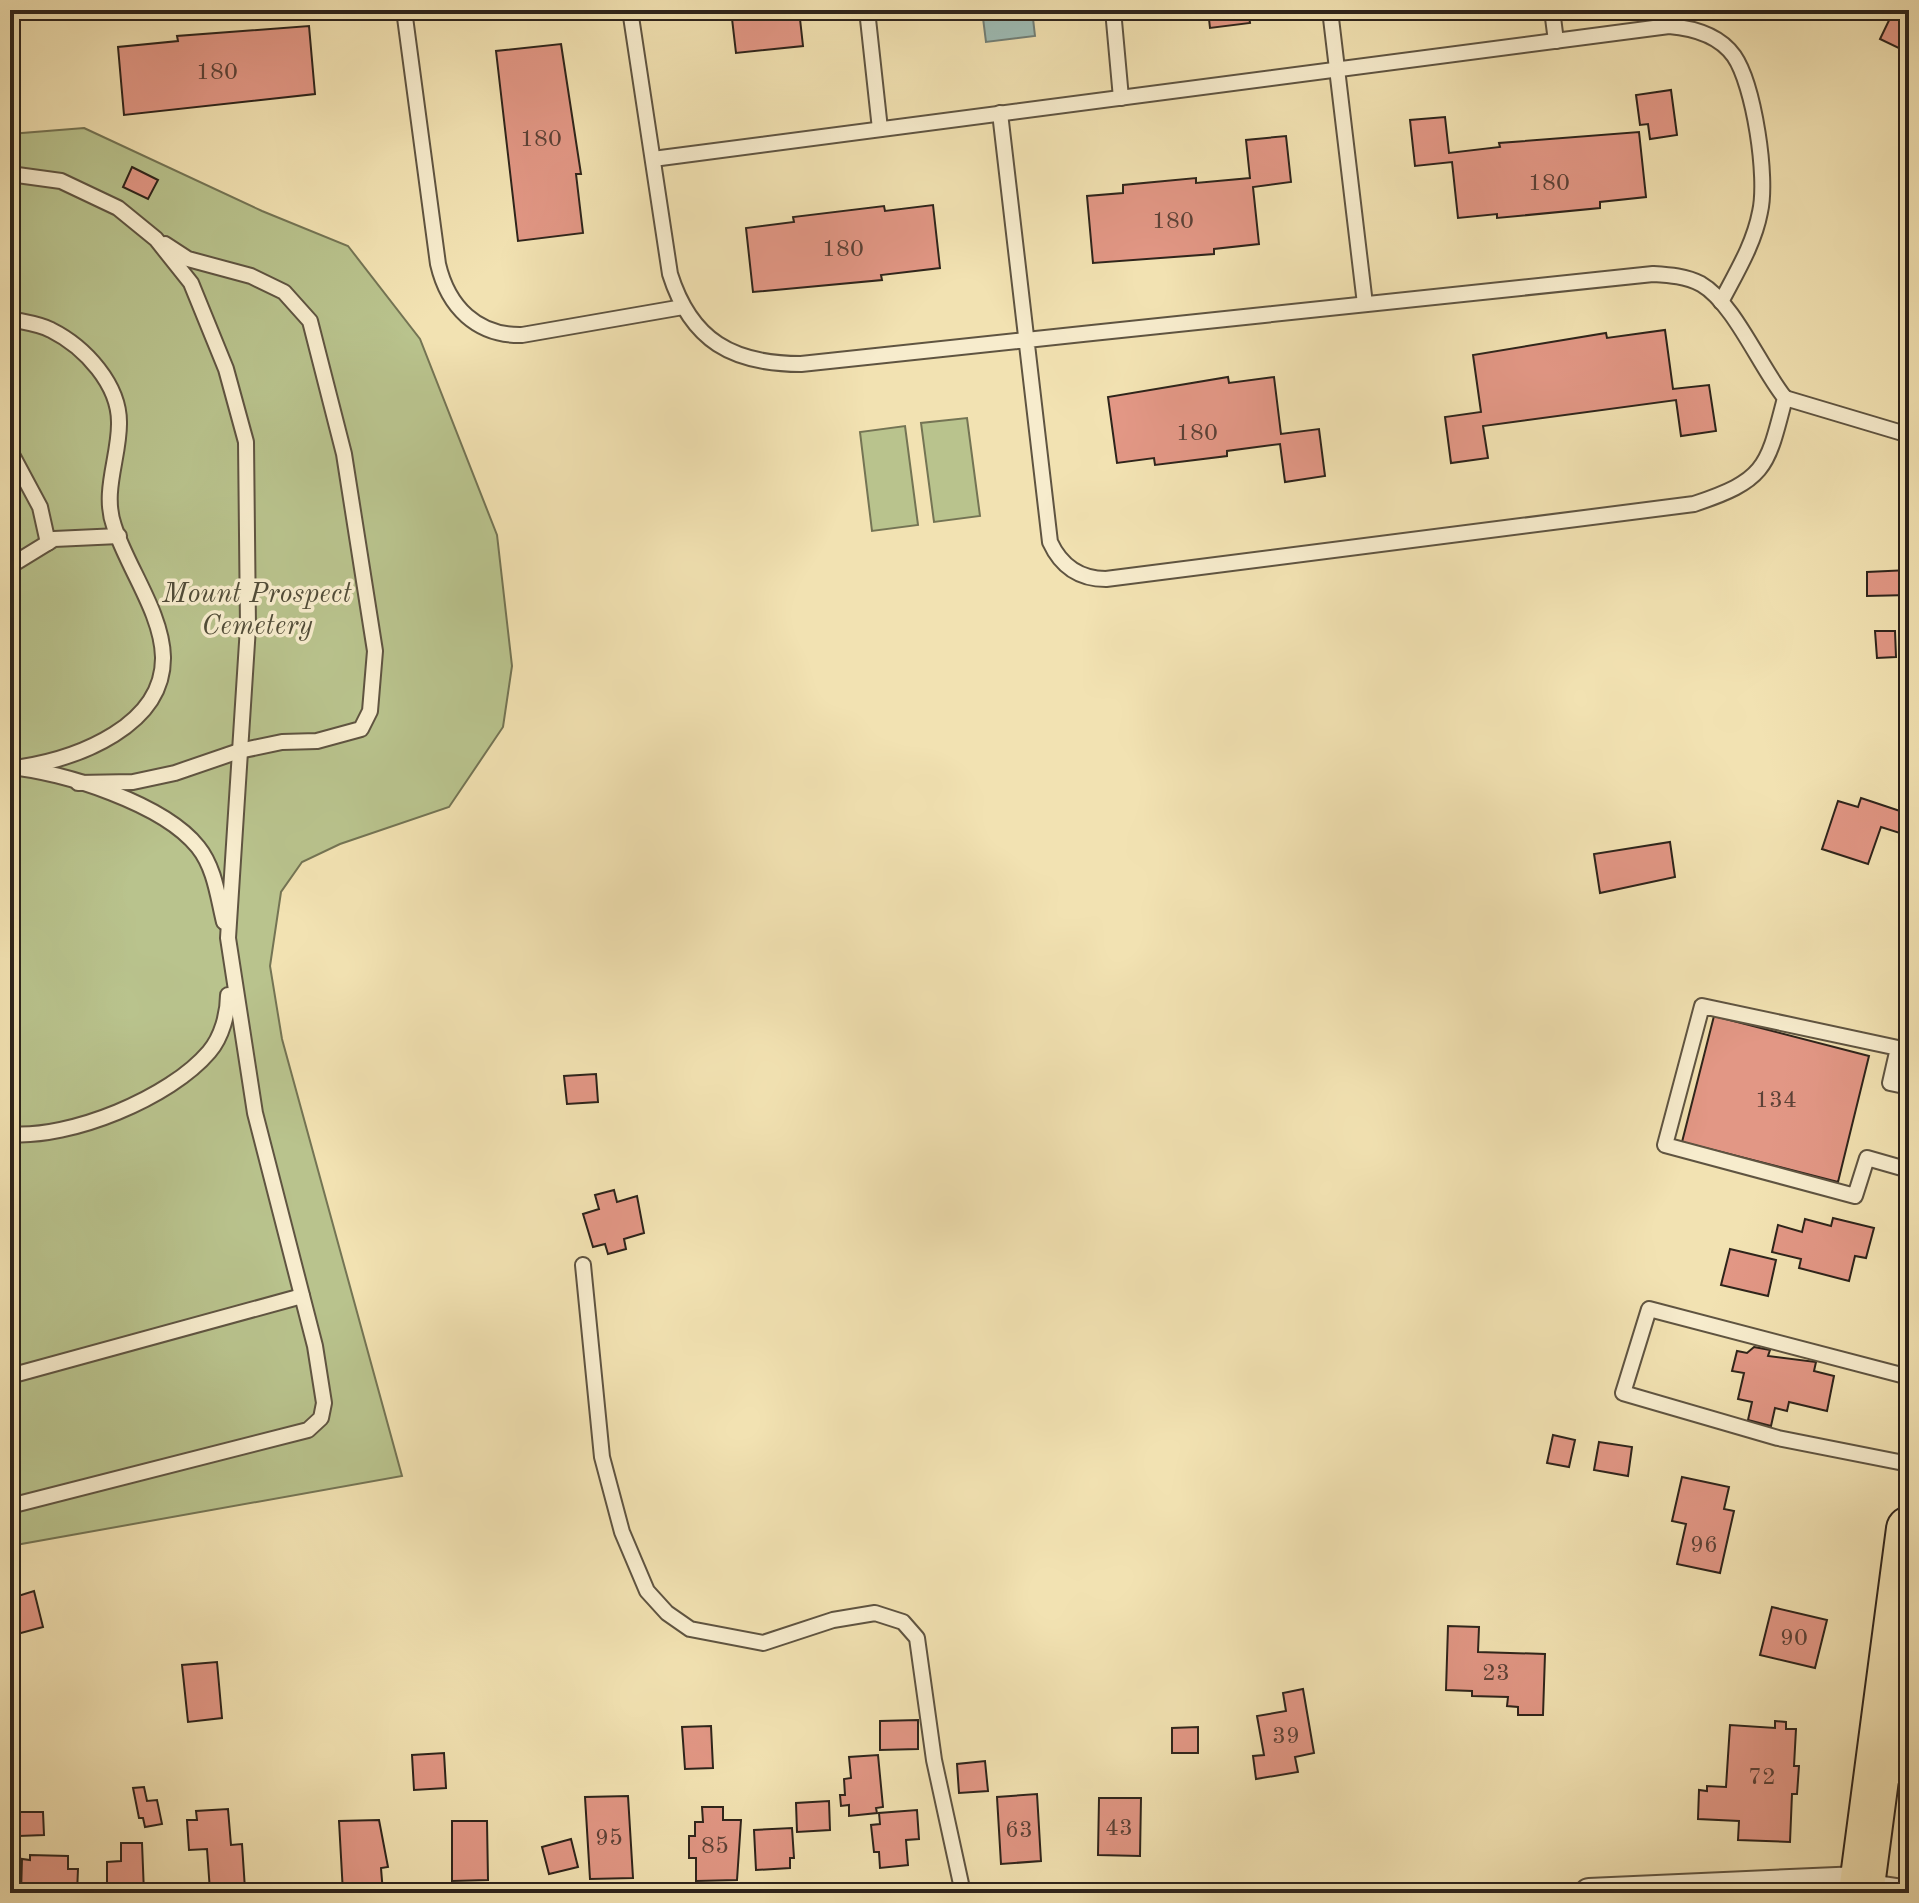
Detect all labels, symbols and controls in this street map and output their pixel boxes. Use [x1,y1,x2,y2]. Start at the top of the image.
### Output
house number: 180 [196,61,238,85]
house number: 180 [520,128,562,152]
house number: 180 [1528,172,1570,196]
house number: 180 [1152,210,1194,234]
house number: 180 [822,238,864,262]
house number: 180 [1176,422,1218,446]
park label: Mount Prospect Cemetery [161,581,353,641]
house number: 134 [1755,1089,1797,1113]
house number: 96 [1690,1534,1718,1558]
house number: 90 [1780,1627,1808,1651]
house number: 23 [1482,1662,1510,1686]
house number: 39 [1272,1725,1300,1749]
house number: 72 [1748,1766,1776,1790]
house number: 43 [1105,1817,1133,1841]
house number: 63 [1005,1819,1033,1843]
house number: 95 [595,1827,623,1851]
house number: 85 [701,1835,729,1859]

